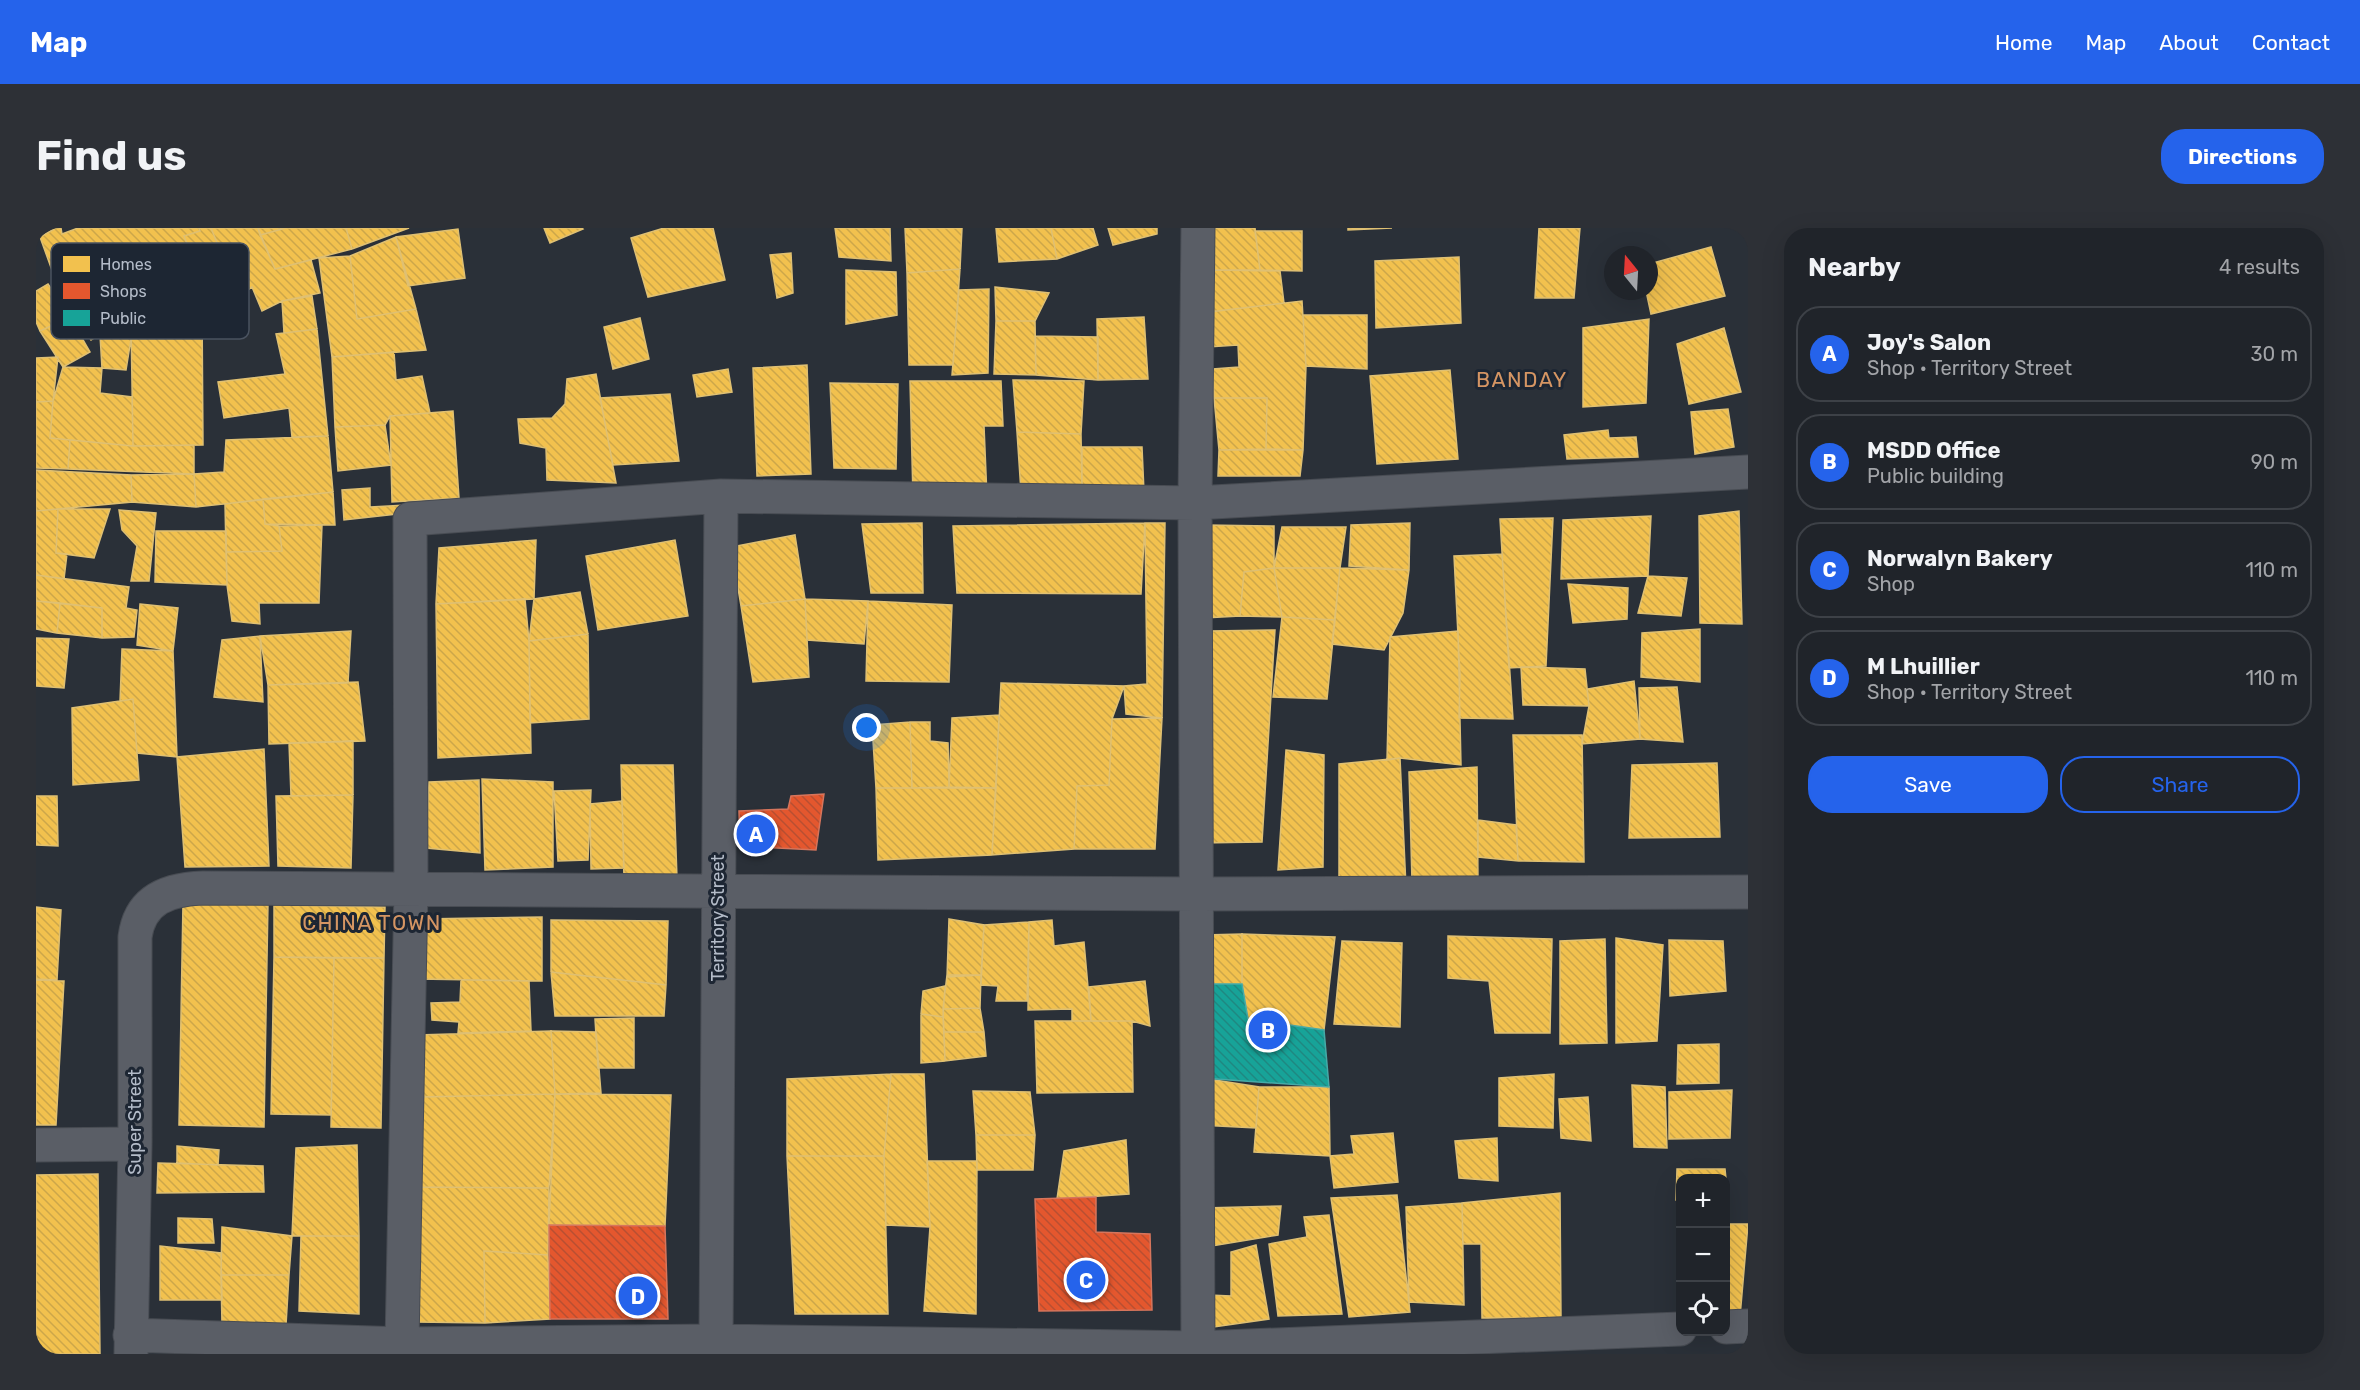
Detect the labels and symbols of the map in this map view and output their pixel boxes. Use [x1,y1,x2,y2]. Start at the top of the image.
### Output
legend [51,243,249,339]
north arrow [1604,246,1658,300]
text: Homes [100,255,152,274]
text: Shops [100,282,147,301]
text: Public [100,309,146,328]
district label: BANDAY [1476,367,1568,392]
your location [852,713,881,742]
pin: A [736,812,776,856]
street label: Territory Street [707,855,729,981]
district label: CHINA TOWN [302,910,442,935]
pin: B [1248,1008,1288,1052]
street label: Super Street [124,1069,146,1175]
pin: C [1066,1258,1106,1302]
pin: D [618,1274,658,1318]

